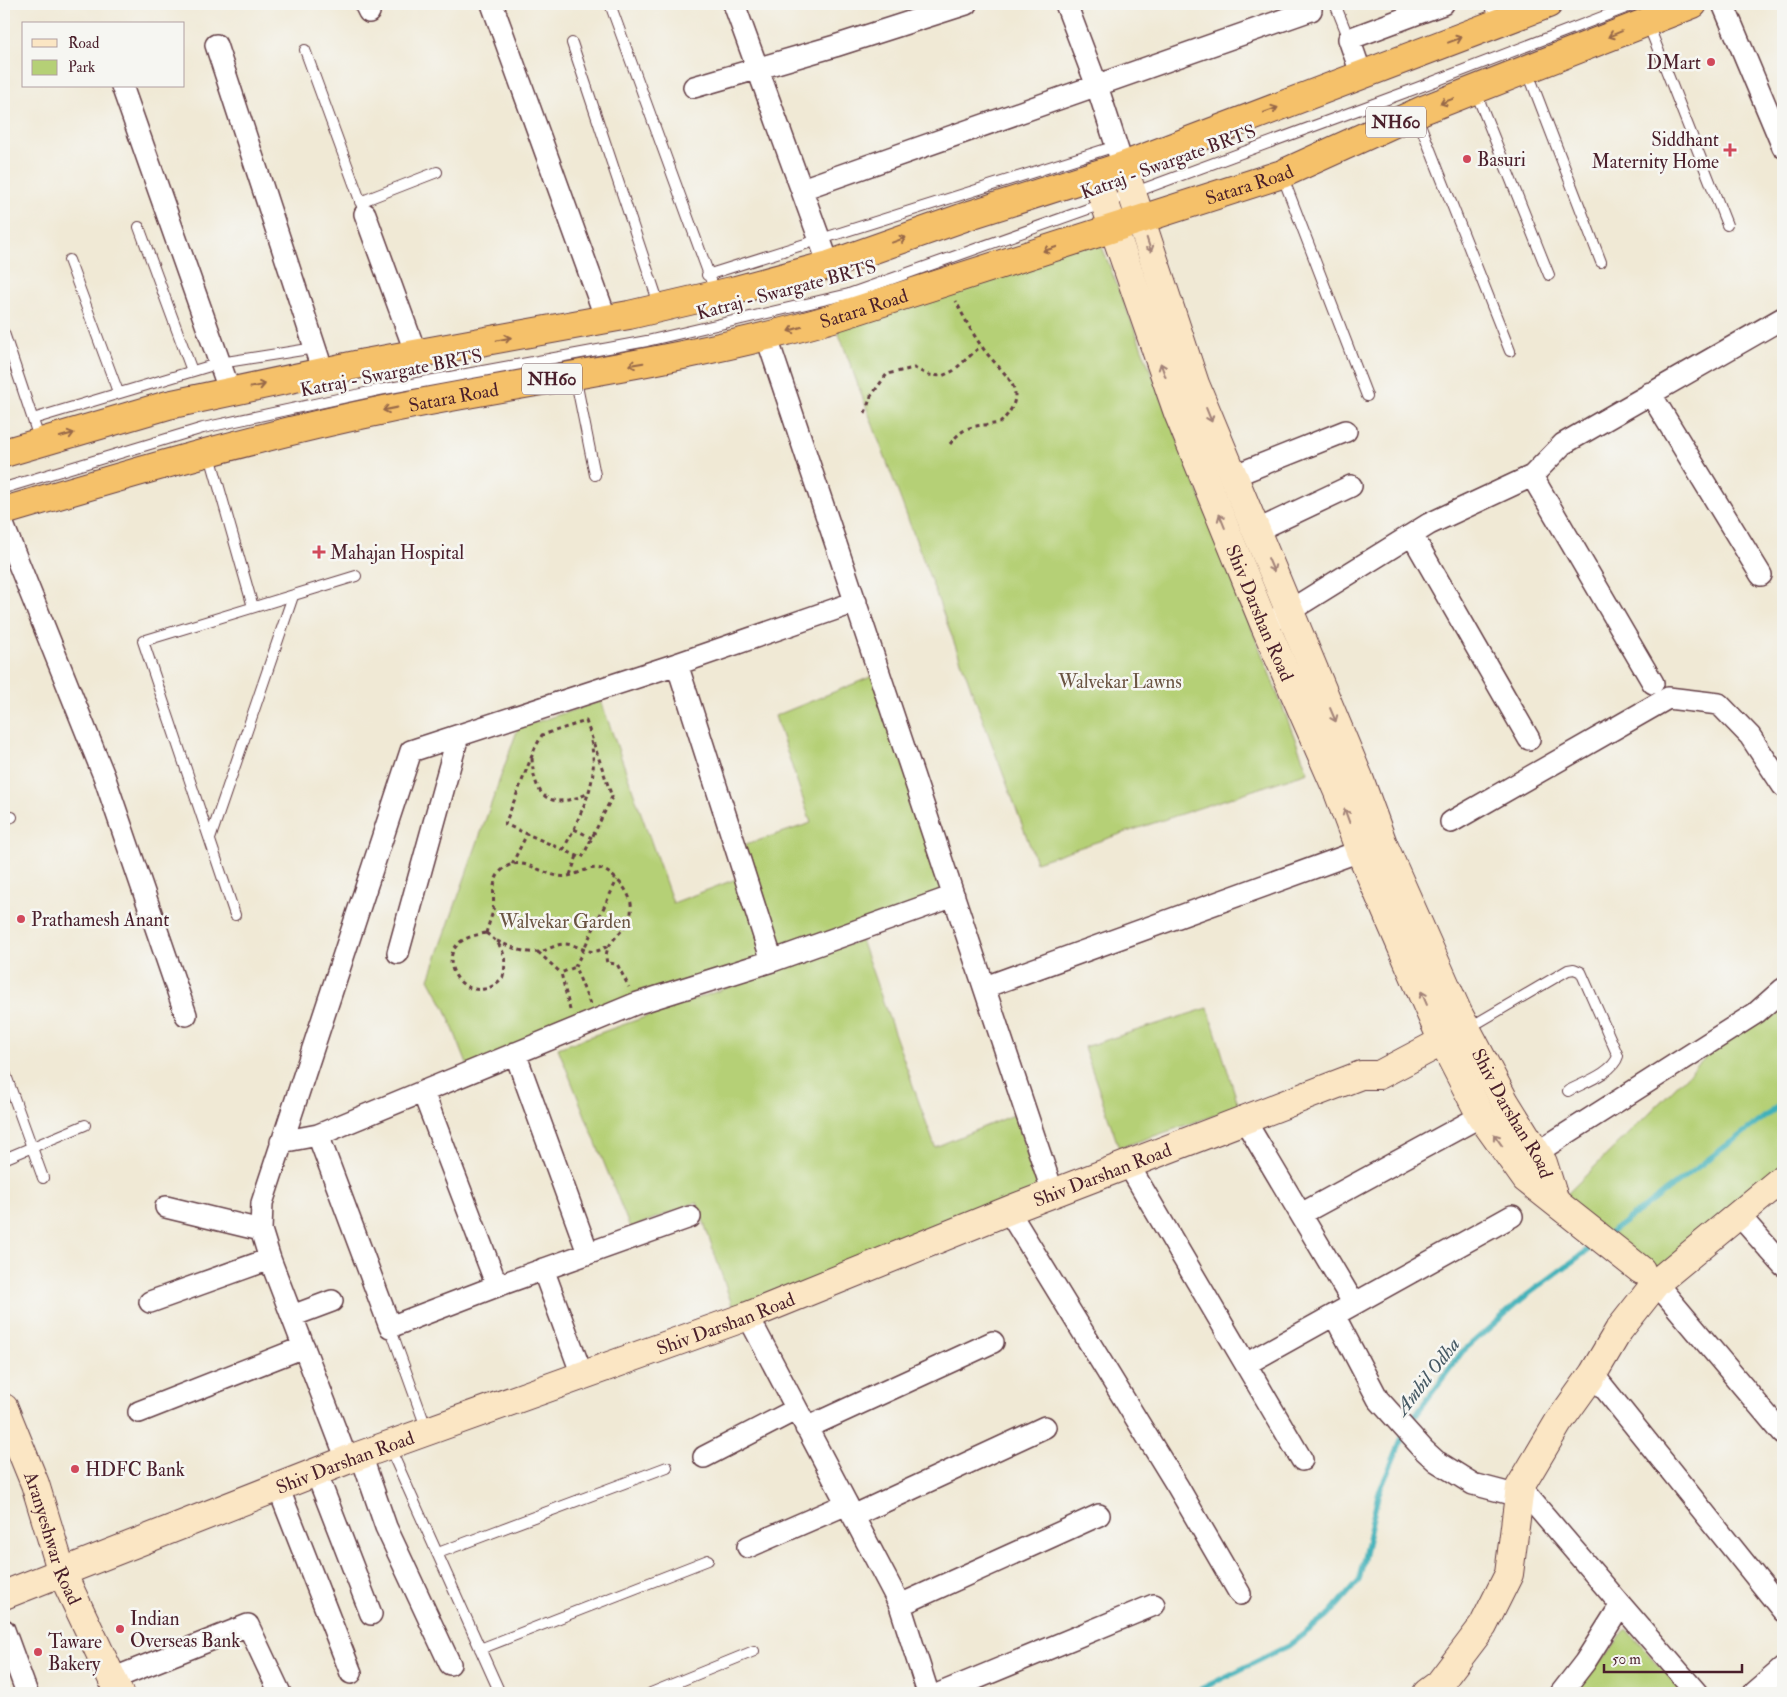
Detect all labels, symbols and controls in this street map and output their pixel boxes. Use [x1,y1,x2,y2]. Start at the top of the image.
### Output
legend [22,22,185,88]
one-way arrow [1608,30,1623,40]
text: Road [68,34,100,53]
one-way arrow [1447,35,1463,44]
place label: DMart [1646,51,1701,75]
marker: DMart [1705,56,1717,68]
text: Park [68,58,95,77]
one-way arrow [1440,97,1455,106]
one-way arrow [1263,105,1278,114]
road number: NH60 [1366,106,1426,138]
street label: Katraj - Swargate BRTS [1077,119,1259,205]
place label: Siddhant Maternity Home [1591,128,1719,174]
marker: Siddhant Maternity Home [1723,143,1737,157]
place label: Basuri [1477,148,1526,172]
marker: Basuri [1461,153,1473,165]
street label: Satara Road [1203,159,1298,211]
one-way arrow [891,235,906,244]
one-way arrow [1145,237,1154,253]
one-way arrow [1043,245,1059,255]
street label: Katraj - Swargate BRTS [694,254,879,325]
street label: Satara Road [817,284,912,334]
one-way arrow [787,325,803,335]
one-way arrow [496,333,512,343]
street label: Katraj - Swargate BRTS [298,344,484,402]
one-way arrow [629,359,645,369]
one-way arrow [1158,363,1167,378]
road number: NH60 [522,364,582,394]
street label: Satara Road [407,378,501,418]
one-way arrow [250,381,266,390]
one-way arrow [383,404,399,414]
one-way arrow [1204,407,1214,422]
one-way arrow [59,429,75,439]
one-way arrow [1217,514,1227,529]
place label: Mahajan Hospital [330,541,464,566]
street label: Shiv Darshan Road [1220,541,1299,686]
marker: Mahajan Hospital [312,545,326,559]
one-way arrow [1266,557,1276,572]
park label: Walvekar Lawns [1057,670,1182,694]
one-way arrow [1329,707,1338,723]
one-way arrow [1342,809,1351,824]
place label: Prathamesh Anant [31,908,169,932]
park label: Walvekar Garden [498,910,631,934]
marker: Prathamesh Anant [15,913,27,925]
one-way arrow [1418,990,1427,1005]
street label: Shiv Darshan Road [1466,1045,1558,1182]
one-way arrow [1493,1133,1503,1147]
street label: Shiv Darshan Road [1030,1138,1175,1213]
street label: Shiv Darshan Road [653,1287,799,1361]
water label: Ambil Odha [1388,1333,1465,1422]
street label: Shiv Darshan Road [273,1426,418,1500]
place label: HDFC Bank [85,1458,185,1482]
marker: HDFC Bank [69,1463,81,1475]
street label: Aranyeshwar Road [18,1467,87,1609]
place label: Indian Overseas Bank [130,1607,240,1653]
marker: Indian Overseas Bank [114,1623,126,1635]
place label: Taware Bakery [48,1630,102,1676]
scale bar [1604,1642,1742,1674]
marker: Taware Bakery [32,1646,44,1658]
text: 50 m [1612,1650,1641,1669]

